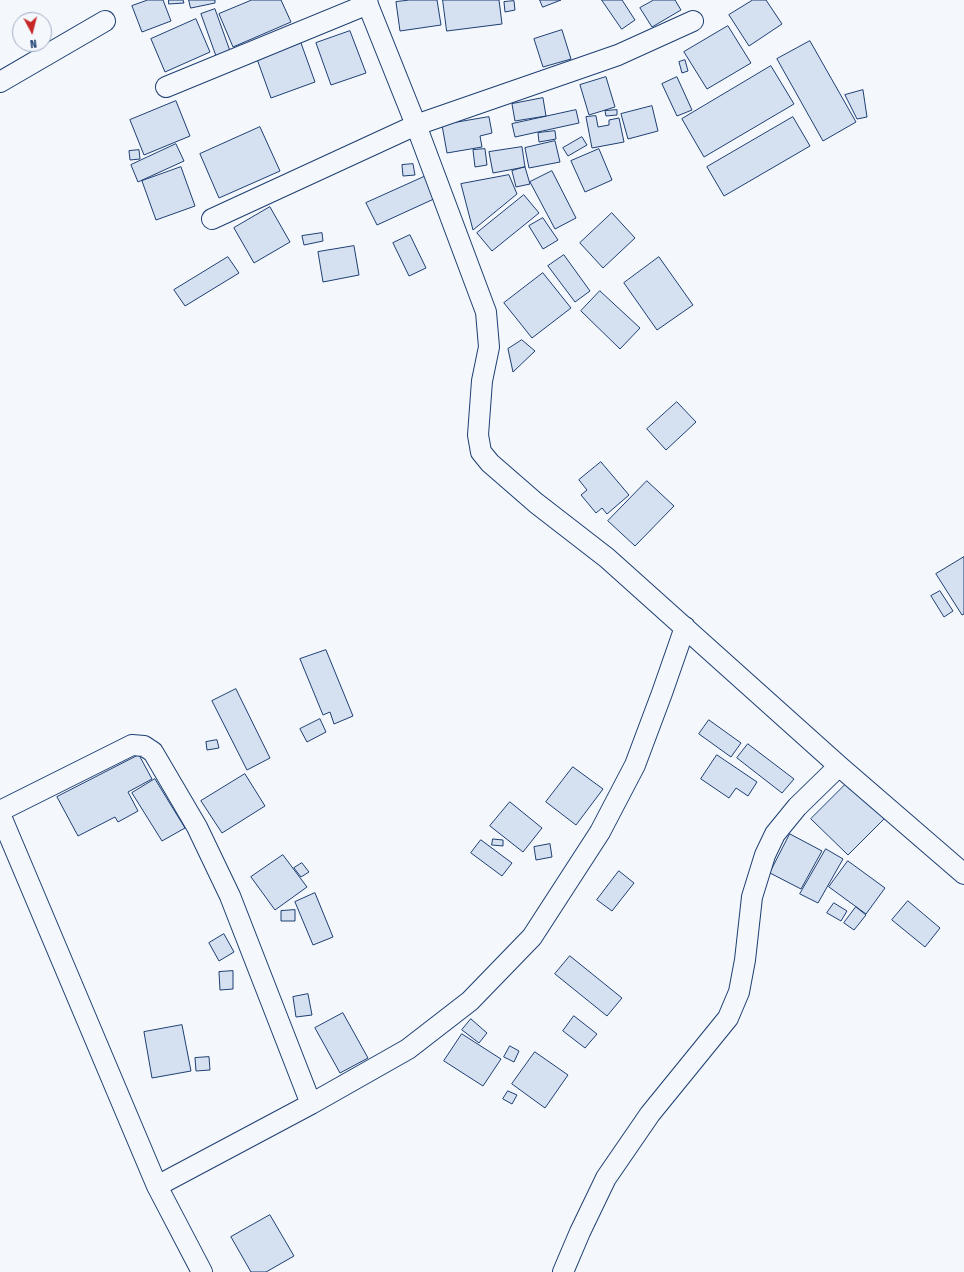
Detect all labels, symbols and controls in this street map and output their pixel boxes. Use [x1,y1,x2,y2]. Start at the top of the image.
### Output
north arrow [12,12,52,52]
text: N [29,37,37,50]

